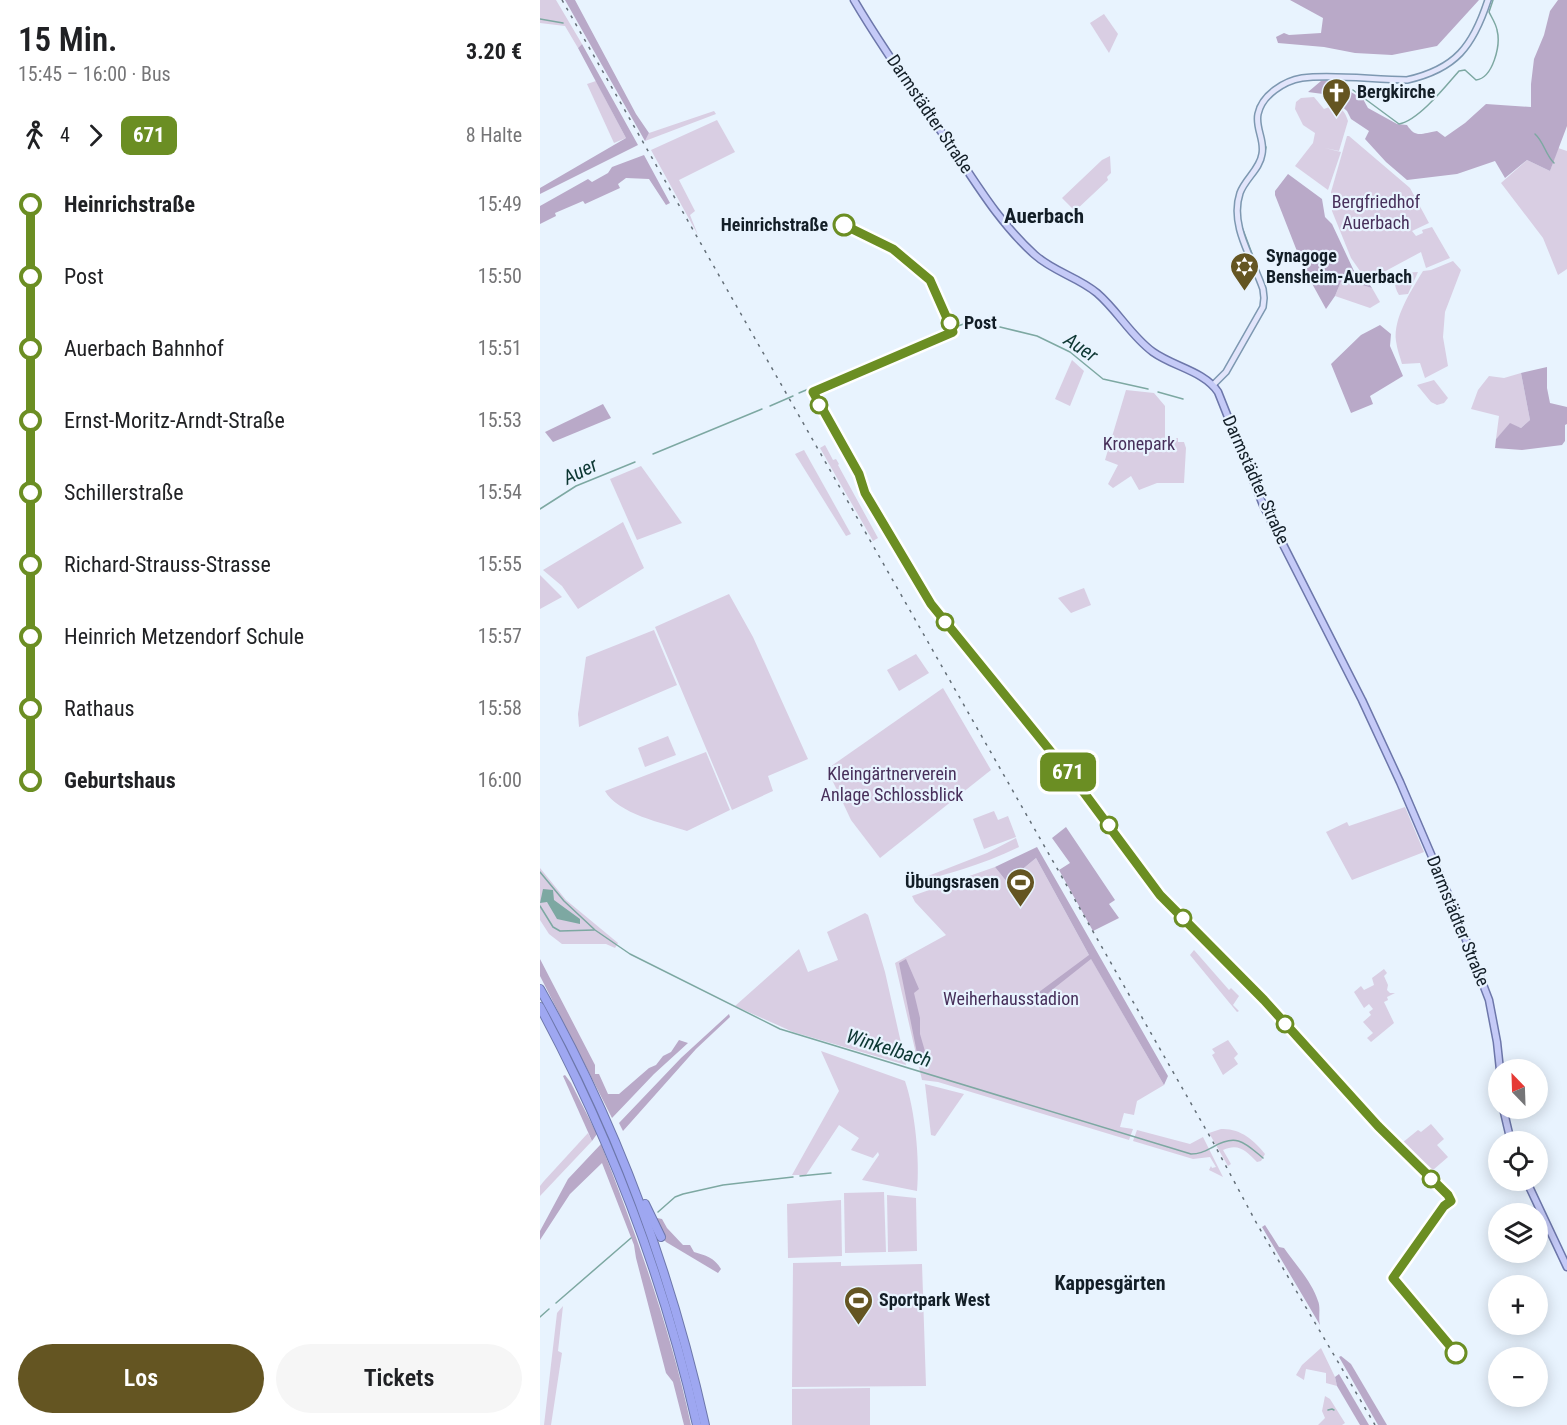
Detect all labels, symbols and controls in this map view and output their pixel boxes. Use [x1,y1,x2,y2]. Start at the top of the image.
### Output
text: 15 Min. [18,20,118,59]
text: 3.20 € [466,39,522,64]
street label: Darmstädter Straße [883,50,978,177]
text: 15:45 – 16:00 · Bus [18,62,171,86]
church icon: Bergkirche [1320,76,1352,118]
place label: Bergkirche [1357,81,1436,102]
icon: walk [18,119,51,152]
icon: forward [79,119,112,152]
text: 4 [60,123,70,147]
text: 671 [133,123,165,147]
text: 8 Halte [466,123,522,147]
park label: Bergfriedhof Auerbach [1332,191,1421,233]
text: Heinrichstraße [64,192,195,217]
text: 15:49 [478,192,522,216]
district label: Auerbach [1004,204,1084,228]
place label: Heinrichstraße [721,214,828,235]
marker: Heinrichstraße [833,214,855,236]
place label: Synagoge Bensheim-Auerbach [1266,245,1412,287]
synagogue icon: Synagoge Bensheim-Auerbach [1229,250,1261,292]
text: Post [64,264,104,289]
text: 15:50 [478,264,522,288]
place label: Post [964,312,997,333]
marker: Post [941,314,959,332]
water label: Auer [1059,327,1103,367]
text: Auerbach Bahnhof [64,336,224,361]
text: 15:51 [478,336,522,360]
unlabelled marker [810,396,828,414]
text: Ernst-Moritz-Arndt-Straße [64,408,285,433]
text: 15:53 [478,408,522,432]
street label: Darmstädter Straße [1219,412,1294,547]
park label: Kronepark [1103,433,1175,454]
water label: Auer [558,452,602,490]
text: Schillerstraße [64,480,184,505]
text: 15:54 [478,480,522,504]
text: Richard-Strauss-Strasse [64,552,271,577]
text: 15:55 [478,552,522,576]
unlabelled marker [936,613,954,631]
text: Heinrich Metzendorf Schule [64,624,304,649]
text: 15:57 [478,624,522,648]
text: Rathaus [64,696,135,721]
text: 15:58 [478,696,522,720]
line badge: 671 [1034,752,1102,792]
text: 671 [1052,760,1084,784]
park label: Kleingärtnerverein Anlage Schlossblick [821,763,963,805]
text: Geburtshaus [64,768,176,793]
text: 16:00 [478,768,522,792]
unlabelled marker [1100,816,1118,834]
street label: Darmstädter Straße [1423,853,1494,989]
sports icon: Übungsrasen [1004,866,1036,908]
place label: Übungsrasen [905,871,999,892]
unlabelled marker [1174,909,1192,927]
park label: Weiherhausstadion [943,988,1079,1009]
unlabelled marker [1276,1015,1294,1033]
water label: Winkelbach [843,1024,935,1072]
north arrow [1488,1059,1548,1119]
map controls [1488,1059,1548,1407]
button: locate [1488,1131,1548,1191]
unlabelled marker [1422,1170,1440,1188]
button: layers [1488,1203,1548,1263]
district label: Kappesgärten [1054,1271,1166,1295]
button: + [1488,1275,1548,1335]
sports icon: Sportpark West [842,1284,874,1326]
place label: Sportpark West [879,1289,991,1310]
unlabelled marker [1445,1342,1467,1364]
button: Los [18,1344,264,1413]
button: Tickets [276,1344,522,1413]
button: − [1488,1347,1548,1407]

